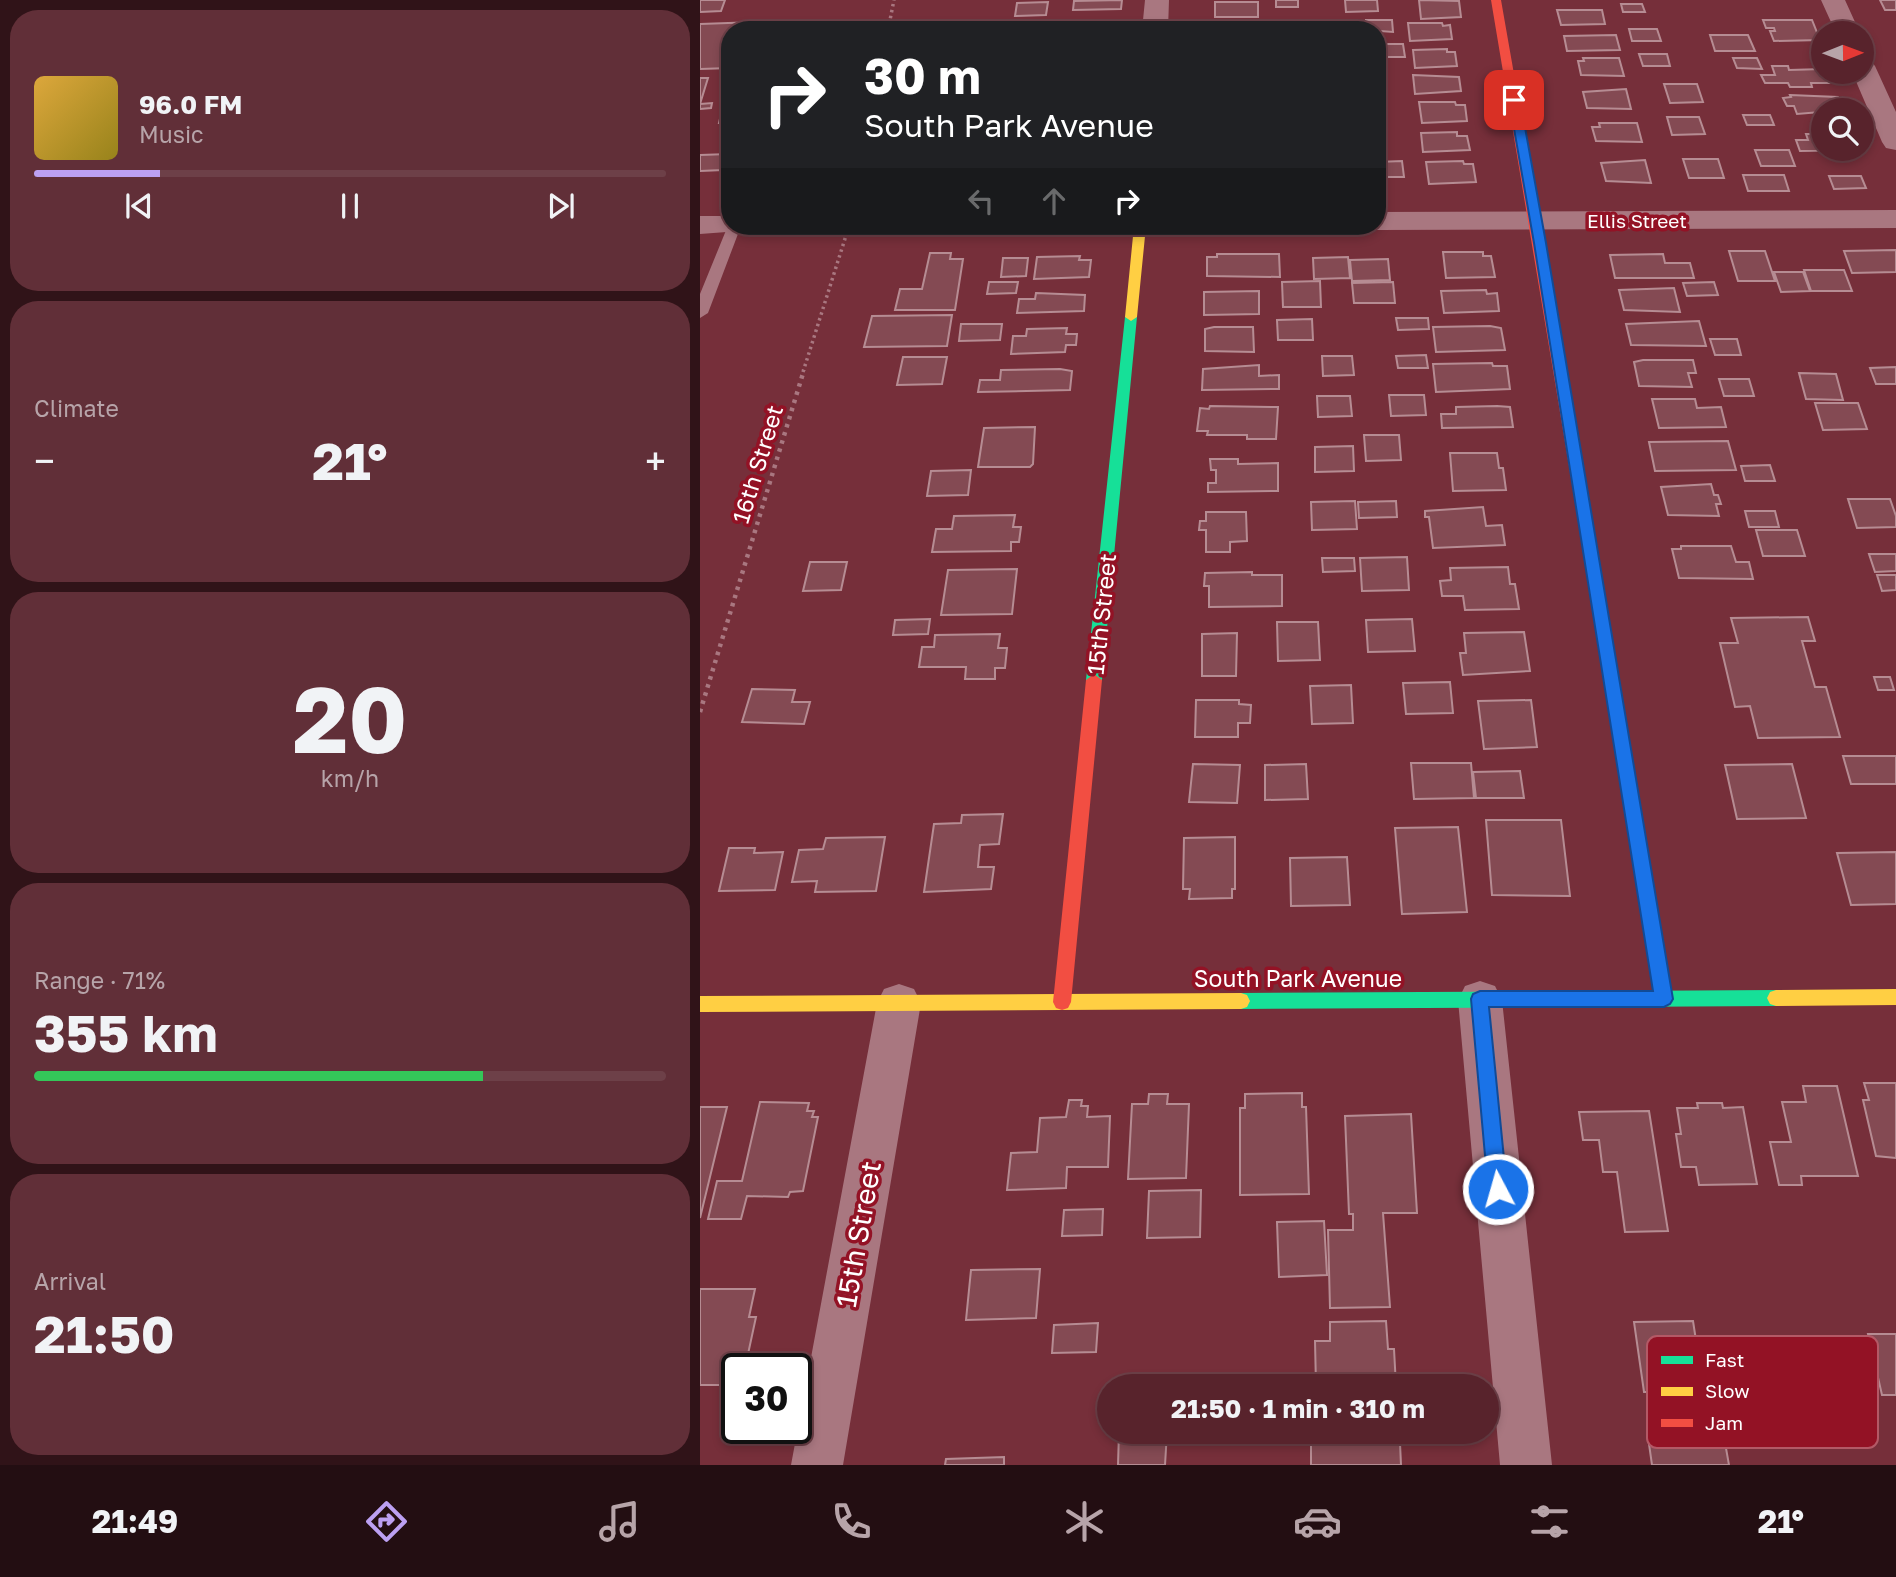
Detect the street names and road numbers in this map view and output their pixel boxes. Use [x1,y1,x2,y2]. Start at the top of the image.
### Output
street label: Ellis Street [1587,209,1687,232]
street label: 16th Street [726,401,788,527]
street label: 15th Street [1081,552,1121,676]
street label: South Park Avenue [1194,964,1402,992]
street label: 15th Street [829,1158,887,1310]

